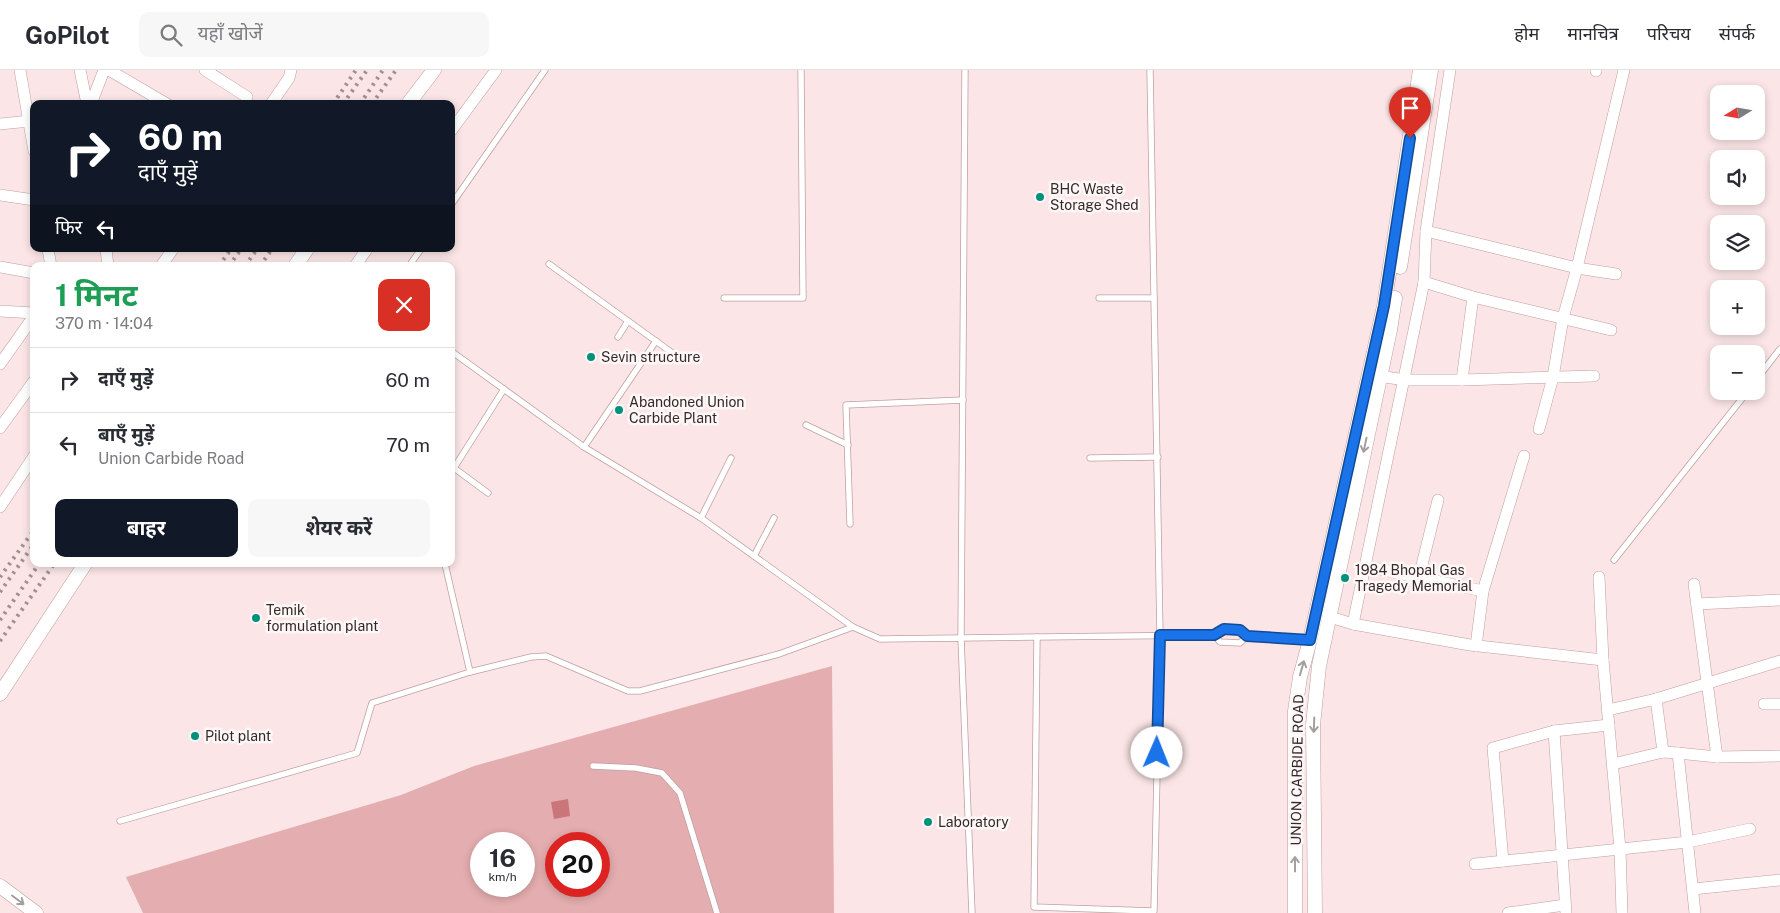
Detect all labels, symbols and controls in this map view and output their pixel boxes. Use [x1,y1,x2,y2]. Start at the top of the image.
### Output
search box [139,12,489,57]
text: GoPilot [25,21,109,49]
icon: search [157,21,185,49]
text: यहाँ खोजें [197,22,263,44]
text: होम [1514,23,1539,44]
text: मानचित्र [1567,23,1619,44]
text: परिचय [1647,23,1691,44]
text: संपर्क [1719,23,1755,44]
north arrow [1710,85,1765,140]
map controls [1710,85,1765,400]
pin [1389,87,1431,138]
icon: arrive [1396,94,1424,122]
text: 60 m [138,117,223,158]
icon: right [55,120,120,185]
button: sound [1710,150,1765,205]
text: दाएँ मुड़ें [138,159,198,185]
place label: BHC Waste Storage Shed [1050,181,1139,213]
marker: BHC Waste Storage Shed [1034,191,1046,203]
icon: left [92,215,120,243]
button: layers [1710,215,1765,270]
text: फिर [55,216,82,238]
text: 1 मिनट [55,277,138,313]
button: close [378,279,430,331]
button: + [1710,280,1765,335]
text: 370 m · 14:04 [55,314,153,333]
button: − [1710,345,1765,400]
place label: Sevin structure [601,349,700,365]
marker: Sevin structure [585,351,597,363]
icon: right [55,366,83,394]
text: दाएँ मुड़ें [98,367,153,389]
text: 60 m [386,369,430,391]
place label: Abandoned Union Carbide Plant [629,394,744,426]
marker: Abandoned Union Carbide Plant [613,404,625,416]
text: बाएँ मुड़ें [98,423,154,445]
icon: left [55,431,83,459]
text: 70 m [386,434,430,456]
one-way arrow [1360,437,1369,453]
text: Union Carbide Road [98,449,244,468]
button: बाहर [55,499,238,557]
button: शेयर करें [248,499,430,557]
place label: 1984 Bhopal Gas Tragedy Memorial [1355,562,1473,594]
marker: 1984 Bhopal Gas Tragedy Memorial [1339,572,1351,584]
place label: Temik formulation plant [266,602,379,634]
marker: Temik formulation plant [250,612,262,624]
one-way arrow [1298,660,1308,676]
street label: UNION CARBIDE ROAD [1288,694,1306,846]
one-way arrow [1309,717,1318,733]
position arrow [1130,726,1182,778]
place label: Pilot plant [205,728,271,744]
marker: Pilot plant [189,730,201,742]
place label: Laboratory [938,814,1009,830]
marker: Laboratory [922,816,934,828]
speed limit sign: 20 [545,832,610,897]
text: 16 [489,843,516,873]
one-way arrow [1290,857,1300,873]
text: km/h [488,870,517,884]
one-way arrow [11,894,24,905]

